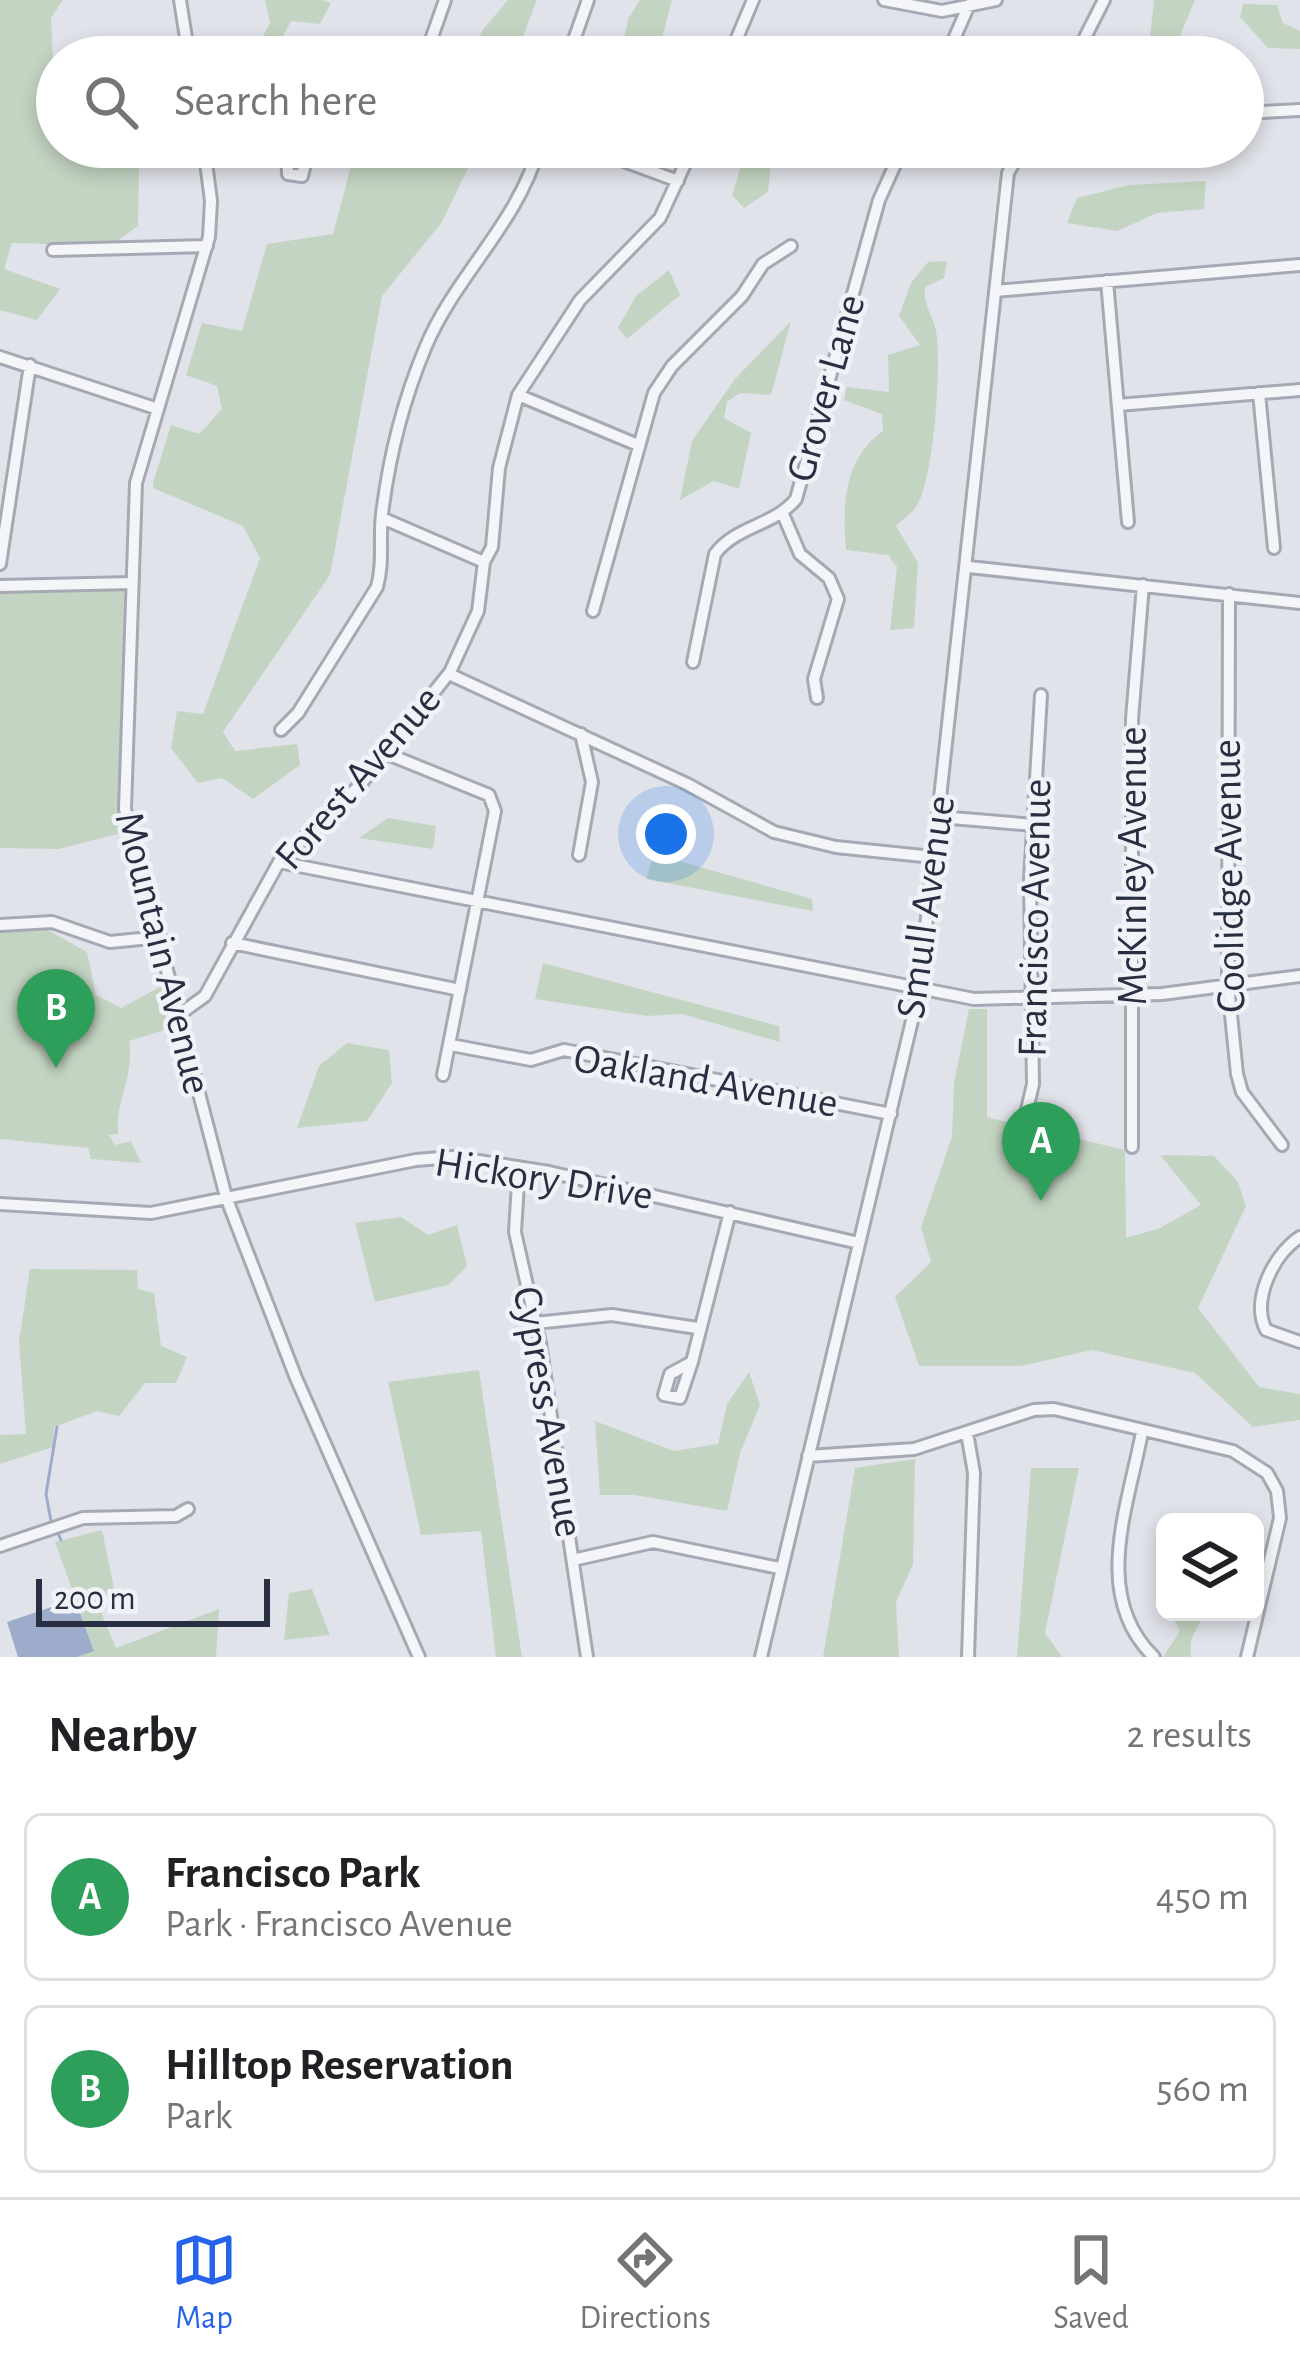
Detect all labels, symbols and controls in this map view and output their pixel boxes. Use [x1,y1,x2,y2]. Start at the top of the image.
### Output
search box [36,36,1264,168]
icon: search [78,69,144,135]
text: Search here [174,79,377,124]
street label: Grover Lane [779,290,873,486]
street label: Forest Avenue [267,678,449,878]
street label: McKinley Avenue [1112,726,1154,1006]
street label: Coolidge Avenue [1206,739,1252,1013]
street label: Francisco Avenue [1012,778,1058,1058]
street label: Smull Avenue [890,793,962,1021]
your location [636,804,696,864]
street label: Mountain Avenue [108,807,218,1099]
pin: B [17,969,95,1068]
street label: Oakland Avenue [571,1037,841,1125]
pin: A [1002,1102,1080,1201]
street label: Hickory Drive [432,1141,656,1217]
street label: Cypress Avenue [505,1283,591,1541]
map controls [1156,1513,1264,1621]
button: layers [1156,1513,1264,1621]
scale bar [36,1573,270,1626]
text: 200 m [54,1583,136,1616]
text: Nearby [48,1710,197,1761]
text: 2 results [1126,1716,1252,1755]
text: Francisco Park [165,1851,420,1896]
text: A [78,1878,102,1917]
text: 450 m [1156,1878,1249,1917]
text: Park · Francisco Avenue [165,1905,513,1944]
text: Hilltop Reservation [165,2043,514,2088]
text: B [79,2070,101,2109]
text: 560 m [1156,2070,1249,2109]
text: Park [165,2097,232,2136]
tab: Map [171,2227,237,2339]
tab: Directions [579,2227,711,2339]
tab: Saved [1053,2227,1129,2339]

